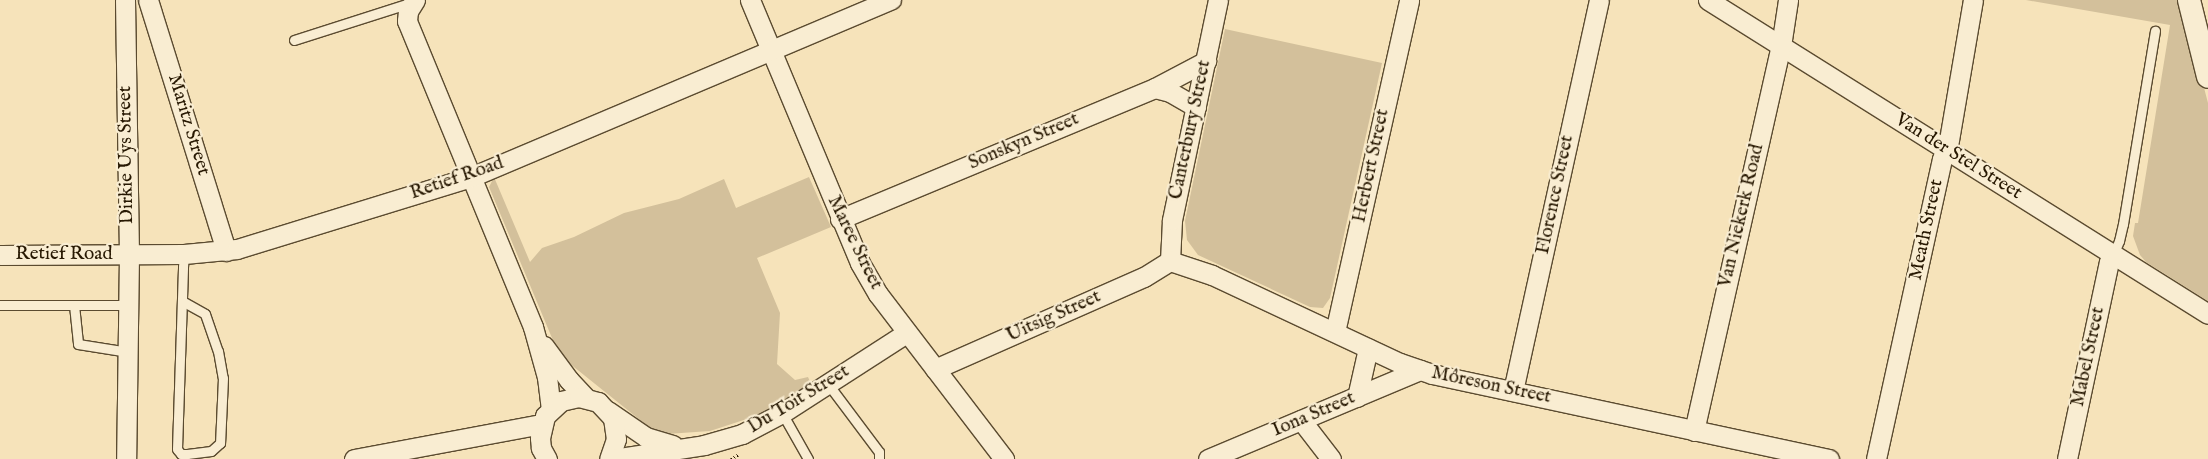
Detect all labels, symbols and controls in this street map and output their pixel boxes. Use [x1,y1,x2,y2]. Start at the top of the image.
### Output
street label: Canterbury Street [1165,58,1217,202]
street label: Maritz Street [162,72,214,178]
street label: Dirkie Uys Street [114,86,140,224]
street label: Herbert Street [1349,107,1395,225]
street label: Sonskyn Street [965,109,1083,175]
street label: Van der Stel Street [1890,109,2026,205]
street label: Florence Street [1532,133,1580,257]
street label: Van Niekerk Road [1714,142,1770,290]
street label: Retief Road [407,152,507,206]
street label: Meath Street [1905,177,1949,283]
street label: Maree Street [821,192,887,294]
street label: Retief Road [15,244,113,266]
street label: Uitsig Street [1003,286,1105,348]
street label: Mabel Street [2067,305,2111,409]
street label: Du Toit Street [744,361,854,439]
street label: Môreson Street [1429,362,1553,410]
street label: Iona Street [1269,387,1359,443]

